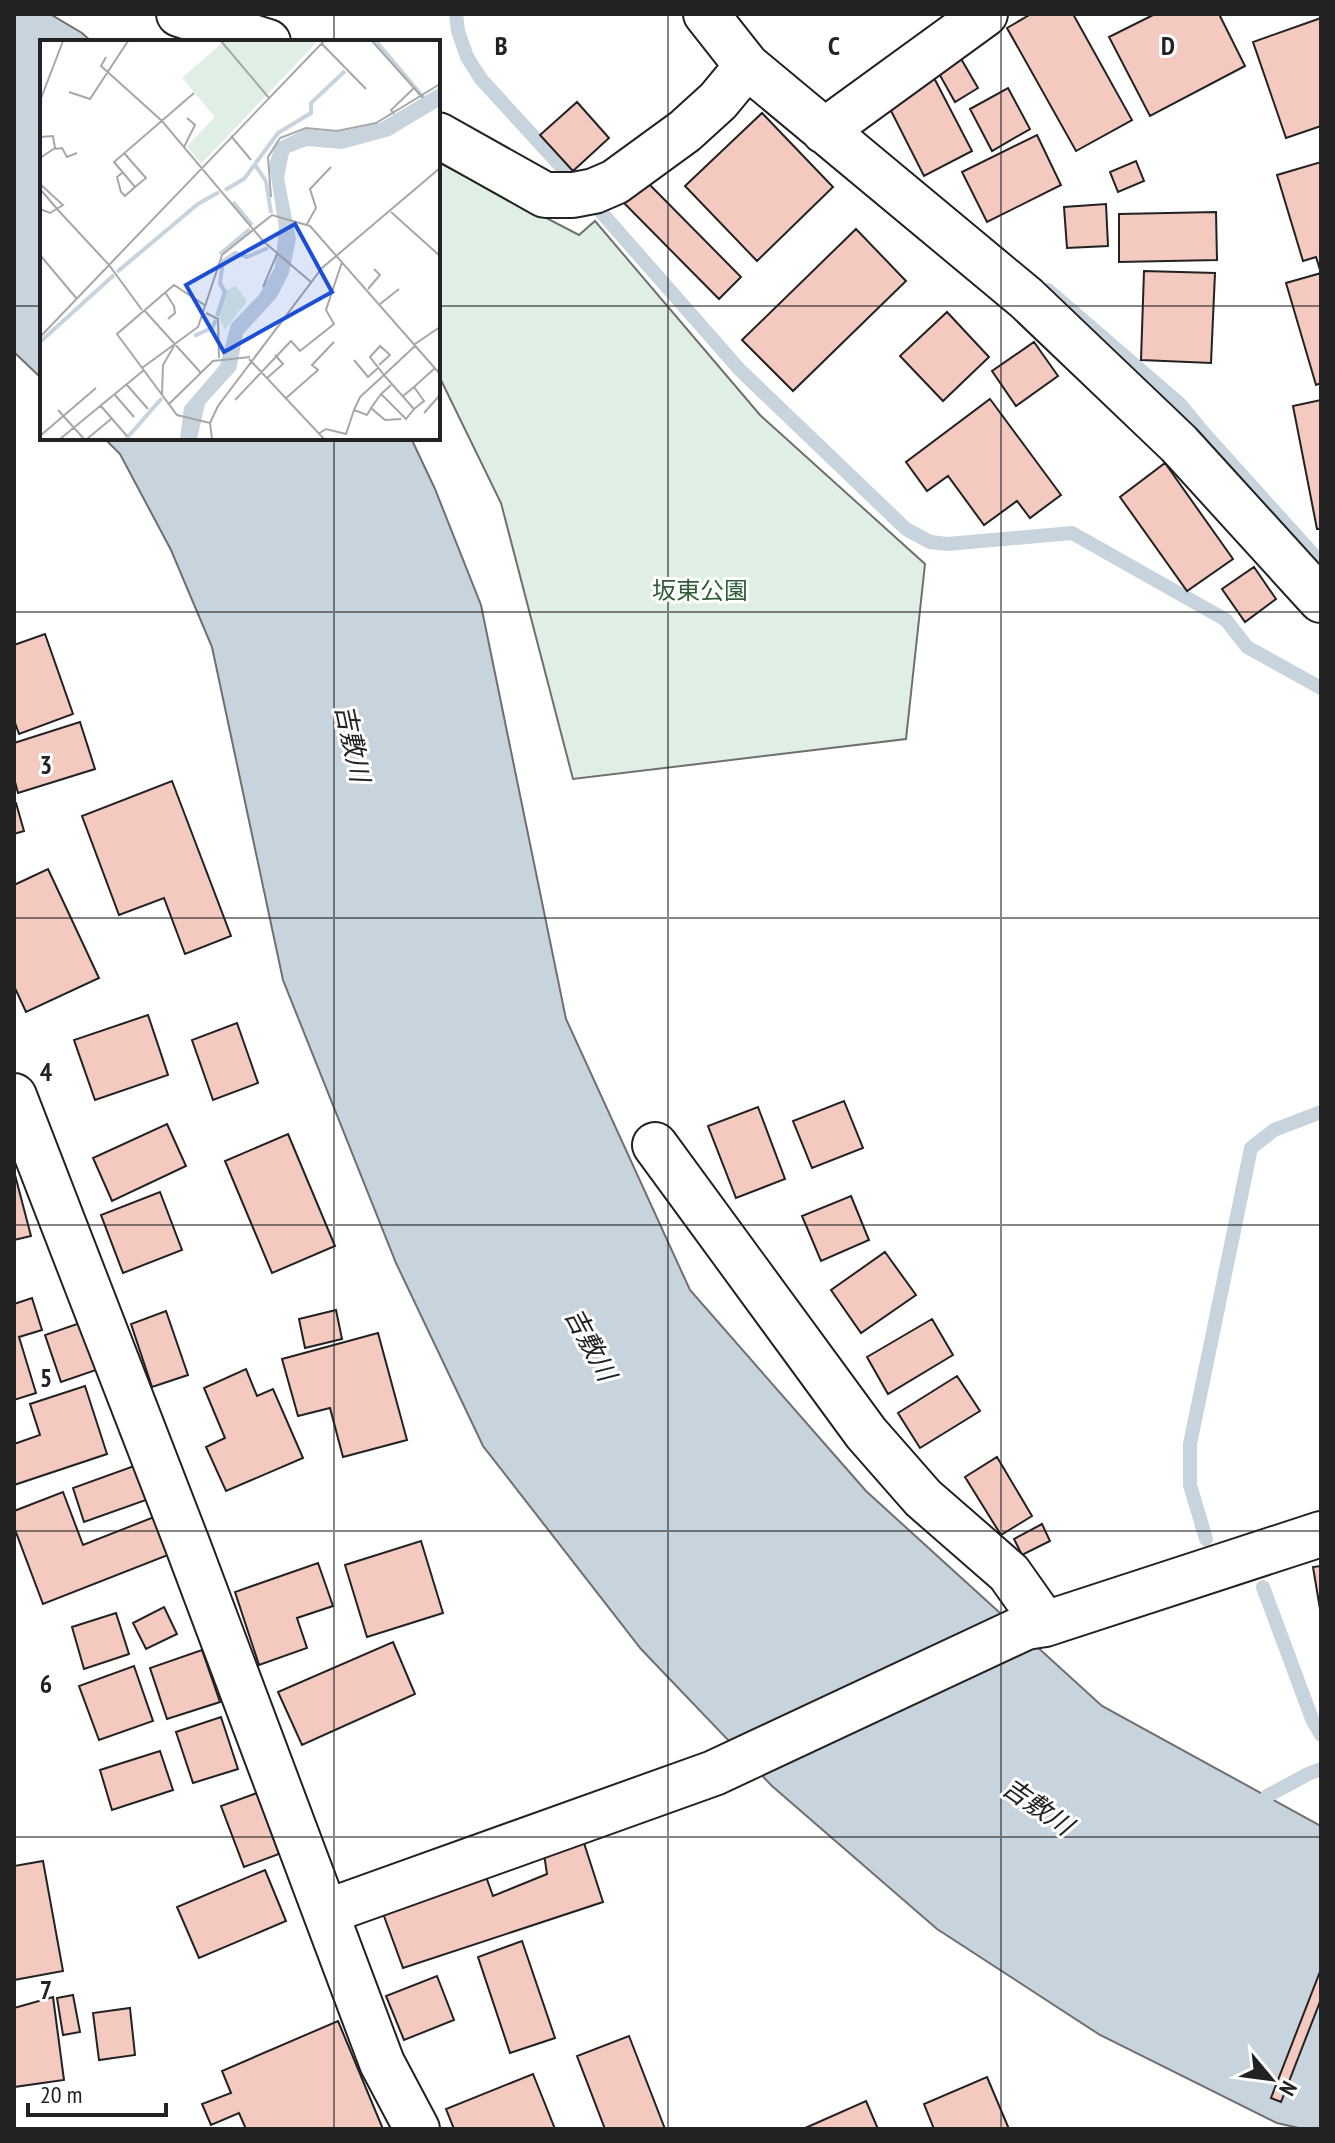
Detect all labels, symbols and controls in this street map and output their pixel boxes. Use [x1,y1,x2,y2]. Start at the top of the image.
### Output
text: B [495,29,508,62]
text: C [828,29,840,62]
text: D [1161,29,1175,62]
inset map [40,40,440,440]
park label: 坂東公園 [652,575,748,606]
water label: 吉敷川 [329,701,378,788]
text: 3 [40,748,52,781]
text: 4 [40,1055,53,1088]
water label: 吉敷川 [558,1302,625,1389]
text: 5 [40,1361,52,1394]
text: 6 [40,1667,52,1700]
water label: 吉敷川 [997,1770,1082,1844]
text: 7 [40,1973,52,2006]
north arrow [1231,2039,1311,2119]
scale bar [28,2067,166,2117]
text: N [1273,2077,1304,2101]
text: 20 m [40,2079,82,2110]

